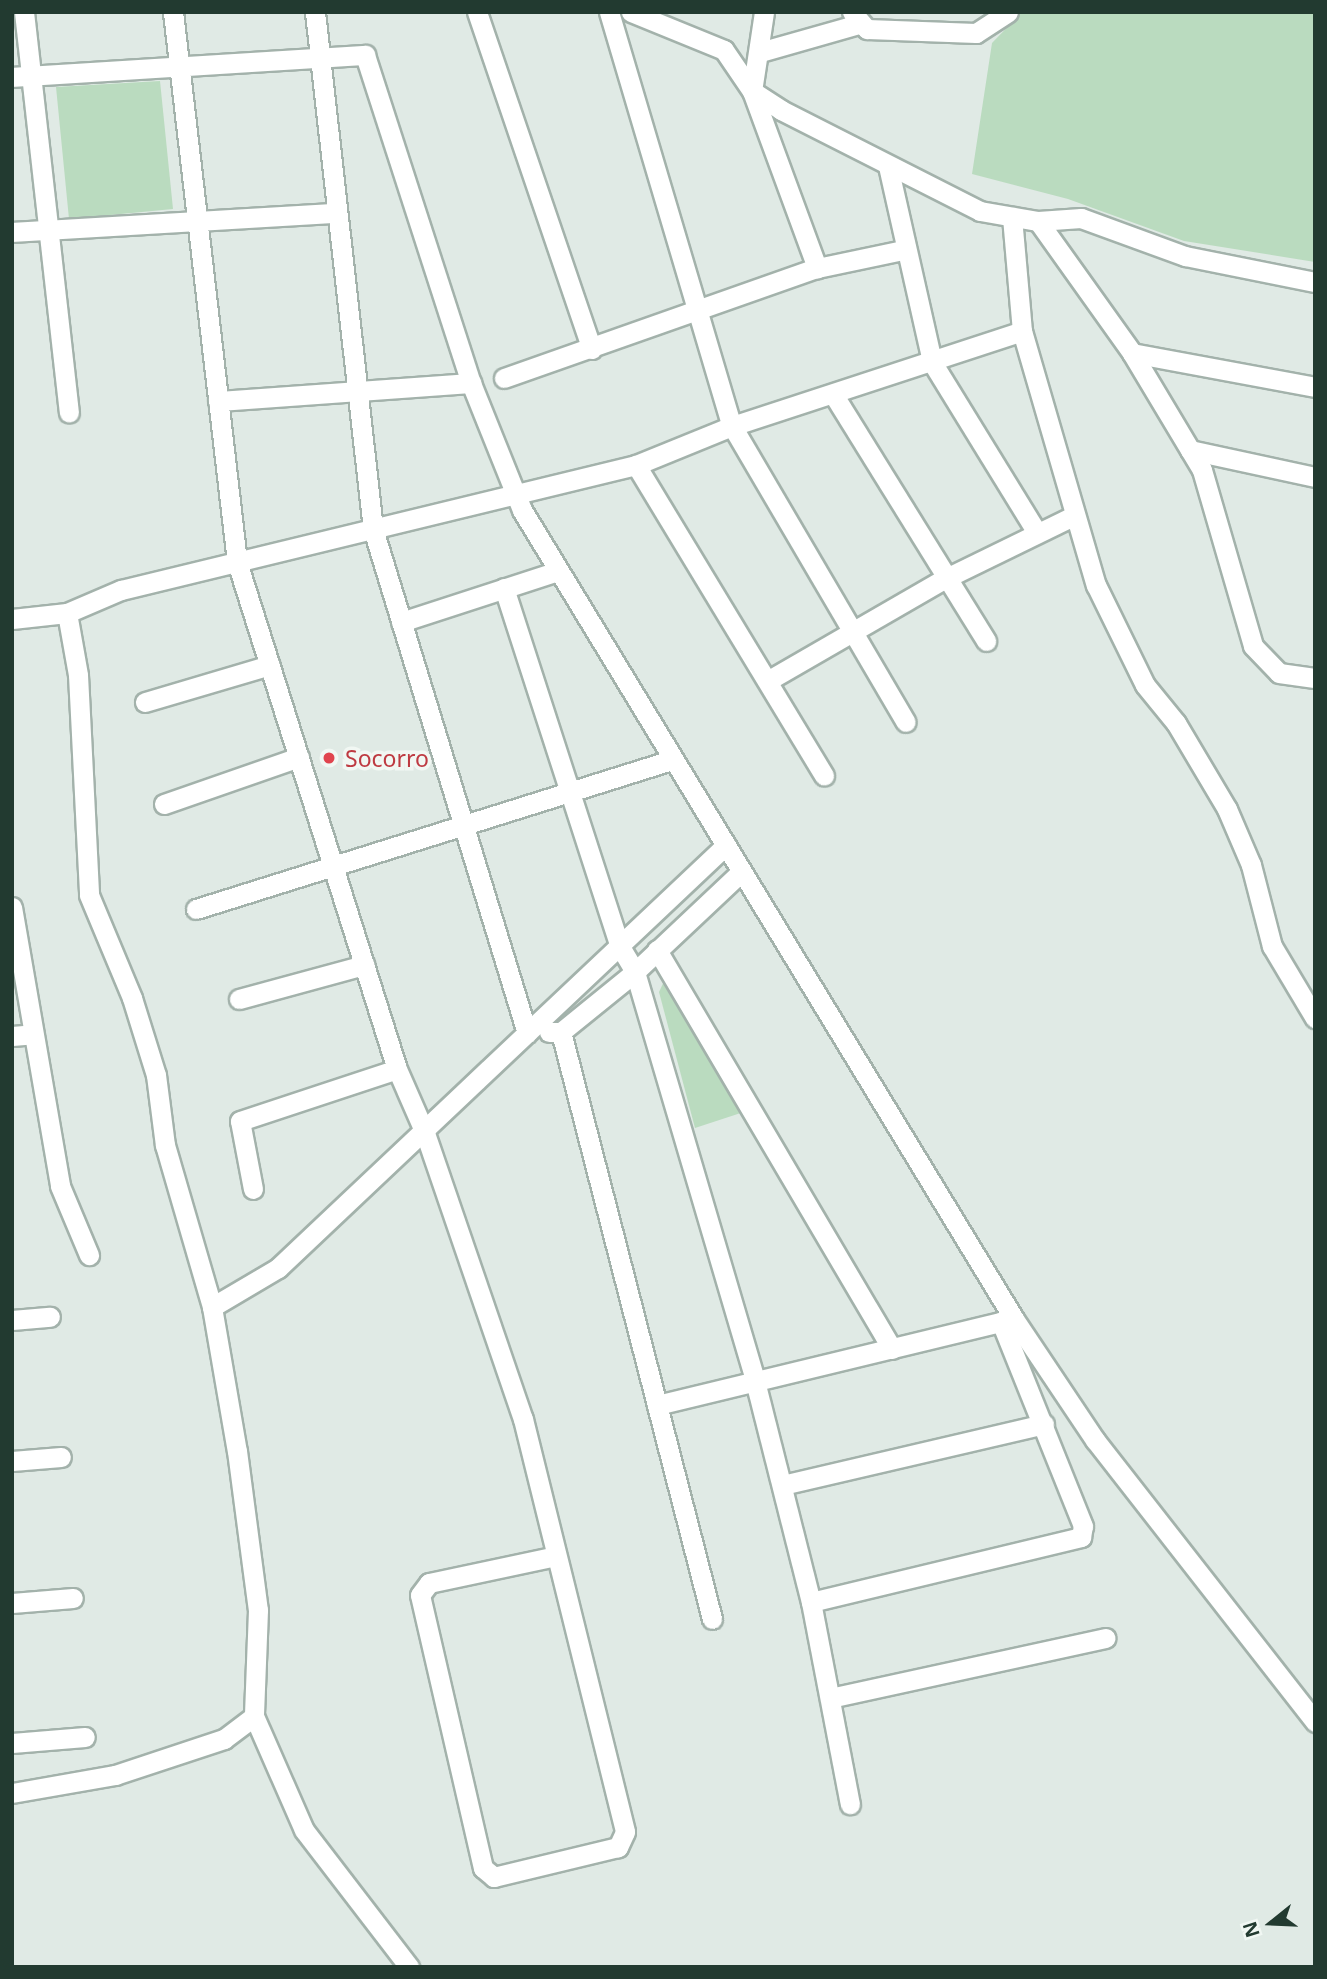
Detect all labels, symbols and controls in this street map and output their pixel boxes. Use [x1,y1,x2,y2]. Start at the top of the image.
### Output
place label: Socorro [345,744,429,772]
marker: Socorro [319,748,339,768]
north arrow [1236,1888,1306,1958]
text: N [1236,1918,1266,1941]

